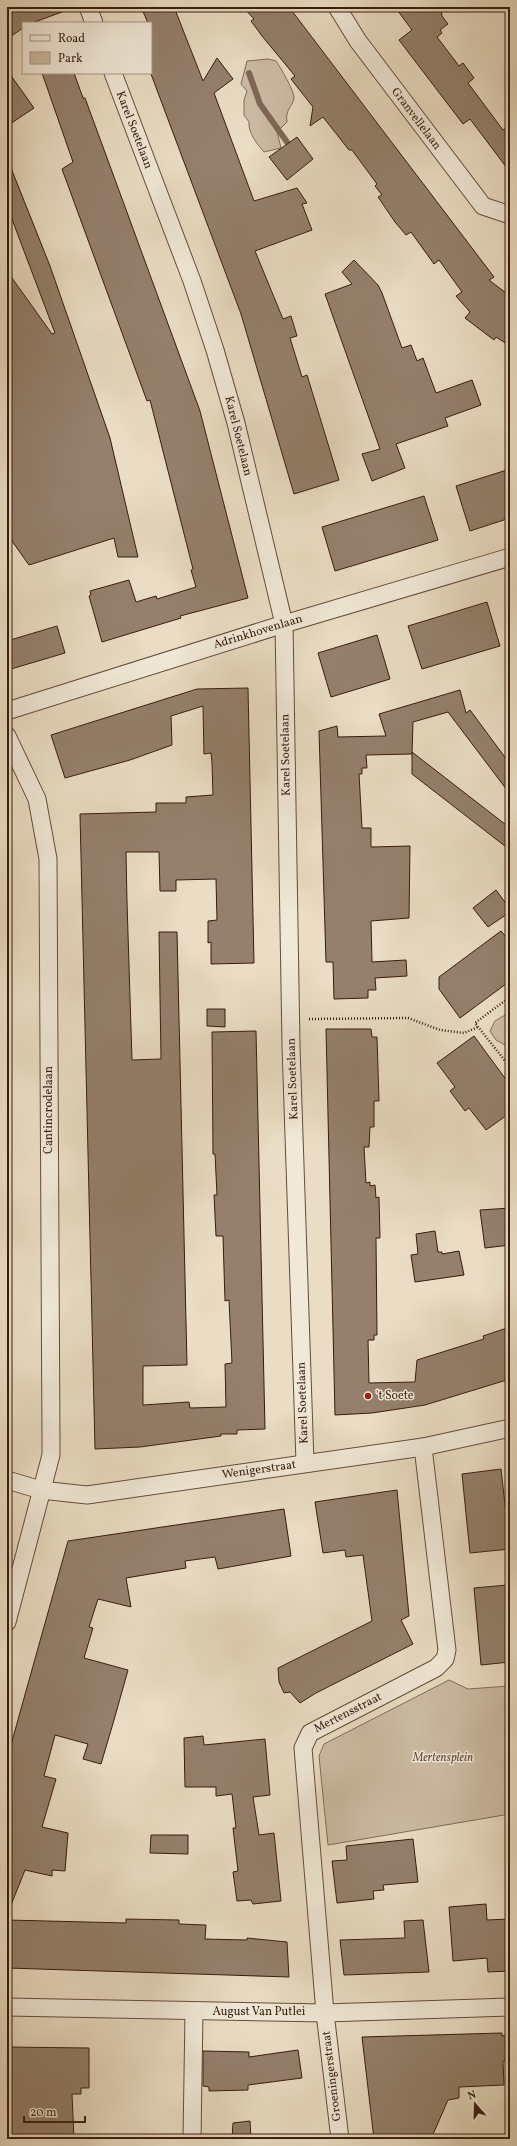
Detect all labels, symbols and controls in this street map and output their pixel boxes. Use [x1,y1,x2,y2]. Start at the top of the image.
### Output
legend [22,22,152,74]
text: Road [58,31,85,47]
text: Park [58,51,83,67]
street label: Granvellelaan [387,85,445,153]
street label: Karel Soetelaan [112,89,156,171]
street label: Karel Soetelaan [220,394,256,478]
street label: Adrinkhovenlaan [211,611,305,653]
street label: Karel Soetelaan [277,714,295,796]
street label: Karel Soetelaan [284,1038,302,1120]
street label: Cantincrodelaan [41,1066,57,1154]
street label: Karel Soetelaan [294,1362,312,1444]
place label: 't Soete [376,1388,414,1404]
marker: 't Soete [363,1391,373,1401]
street label: Wenigerstraat [221,1457,297,1483]
street label: Mertensstraat [311,1689,385,1737]
park label: Mertensplein [412,1750,473,1766]
street label: August Van Putlei [213,2004,306,2020]
street label: Groeningerstraat [319,2030,345,2122]
north arrow [455,2084,495,2124]
text: N [466,2088,478,2104]
scale bar [24,2098,85,2124]
text: 20 m [30,2105,57,2121]

